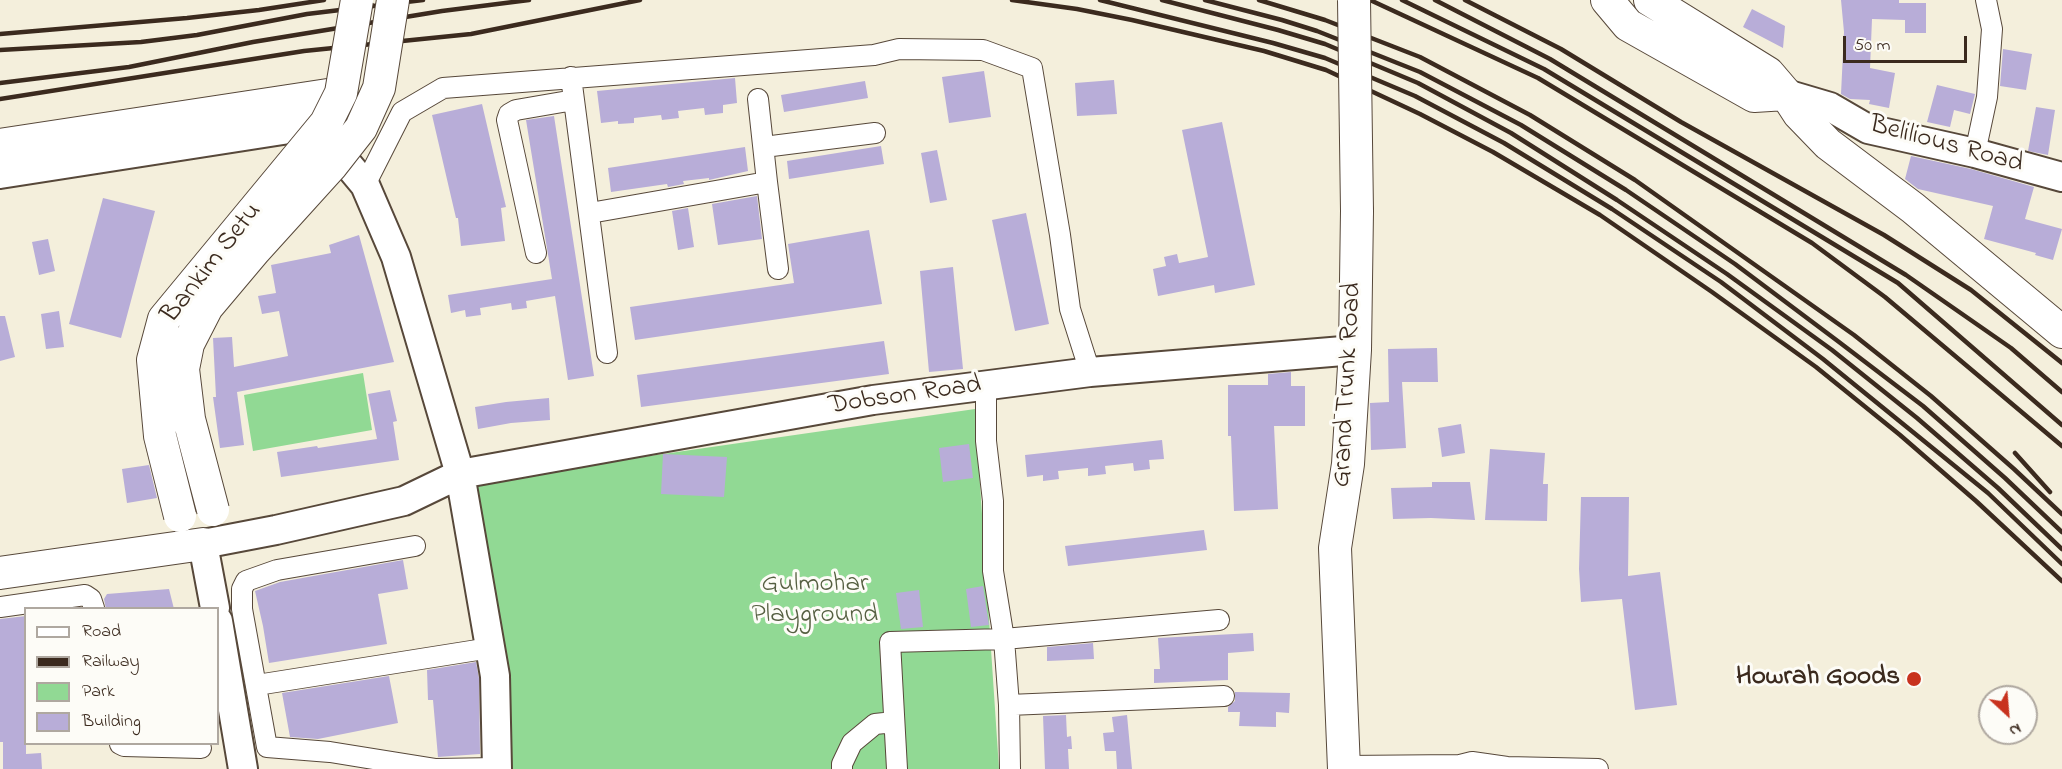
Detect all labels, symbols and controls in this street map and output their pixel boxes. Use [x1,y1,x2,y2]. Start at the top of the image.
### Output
scale bar [1846,24,1970,62]
text: 50 m [1854,33,1891,59]
street label: Belilious Road [1866,110,2026,182]
street label: Bankim Setu [156,197,270,331]
street label: Grand Trunk Road [1327,282,1371,488]
street label: Dobson Road [827,370,983,424]
park label: Gulmohar Playground [752,570,878,633]
legend [24,607,219,745]
text: Road [82,619,121,645]
text: Railway [82,649,139,675]
place label: Howrah Goods [1736,663,1900,695]
marker: Howrah Goods [1905,670,1923,688]
text: Park [82,679,115,705]
north arrow [1978,685,2038,745]
text: Building [82,709,141,735]
text: N [2005,716,2025,743]

